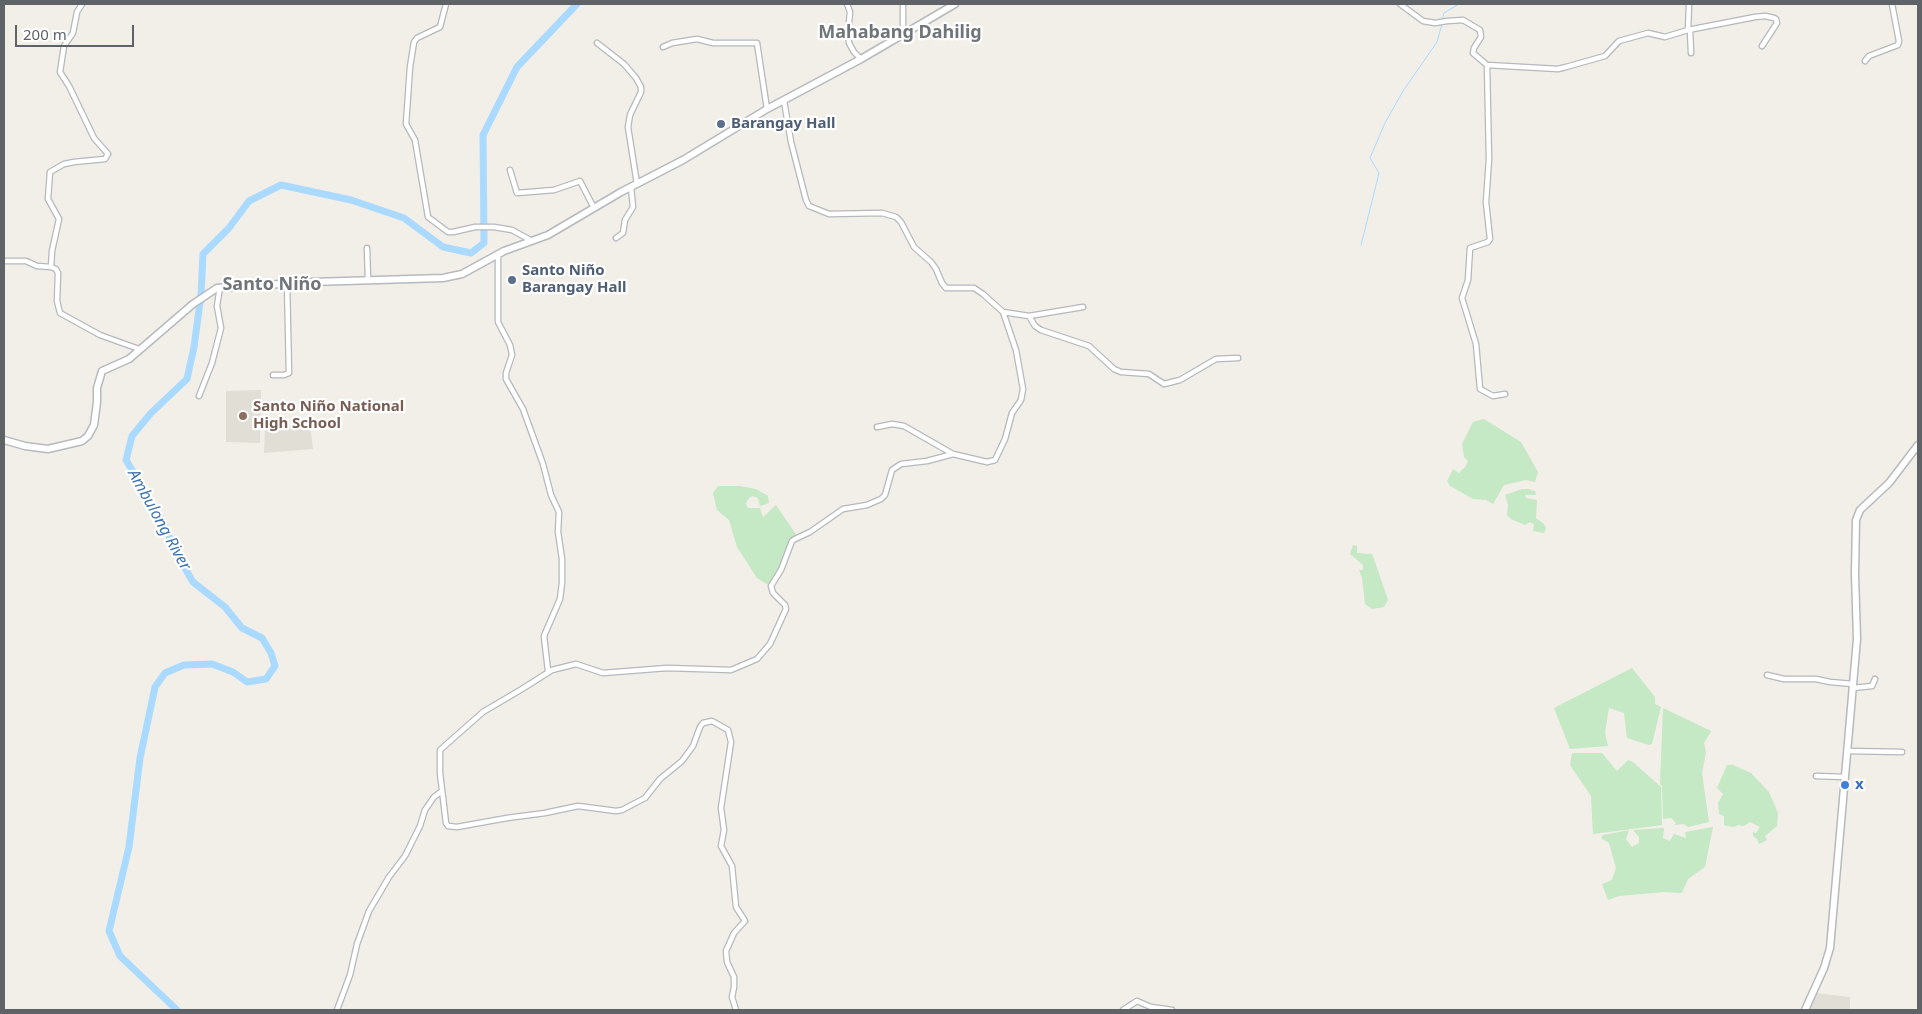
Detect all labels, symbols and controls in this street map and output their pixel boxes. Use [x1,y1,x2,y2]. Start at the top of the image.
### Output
scale bar [18,15,136,47]
district label: Mahabang Dahilig [818,22,982,44]
text: 200 m [23,24,67,44]
place label: Barangay Hall [731,115,835,133]
marker: Barangay Hall [715,118,727,130]
place label: Santo Niño Barangay Hall [522,262,626,297]
district label: Santo Niño [222,274,322,296]
marker: Santo Niño Barangay Hall [506,274,518,286]
place label: Santo Niño National High School [253,398,404,433]
marker: Santo Niño National High School [237,410,249,422]
water label: Ambulong River [123,466,195,574]
place label: x [1855,776,1864,794]
marker: x [1839,779,1851,791]

